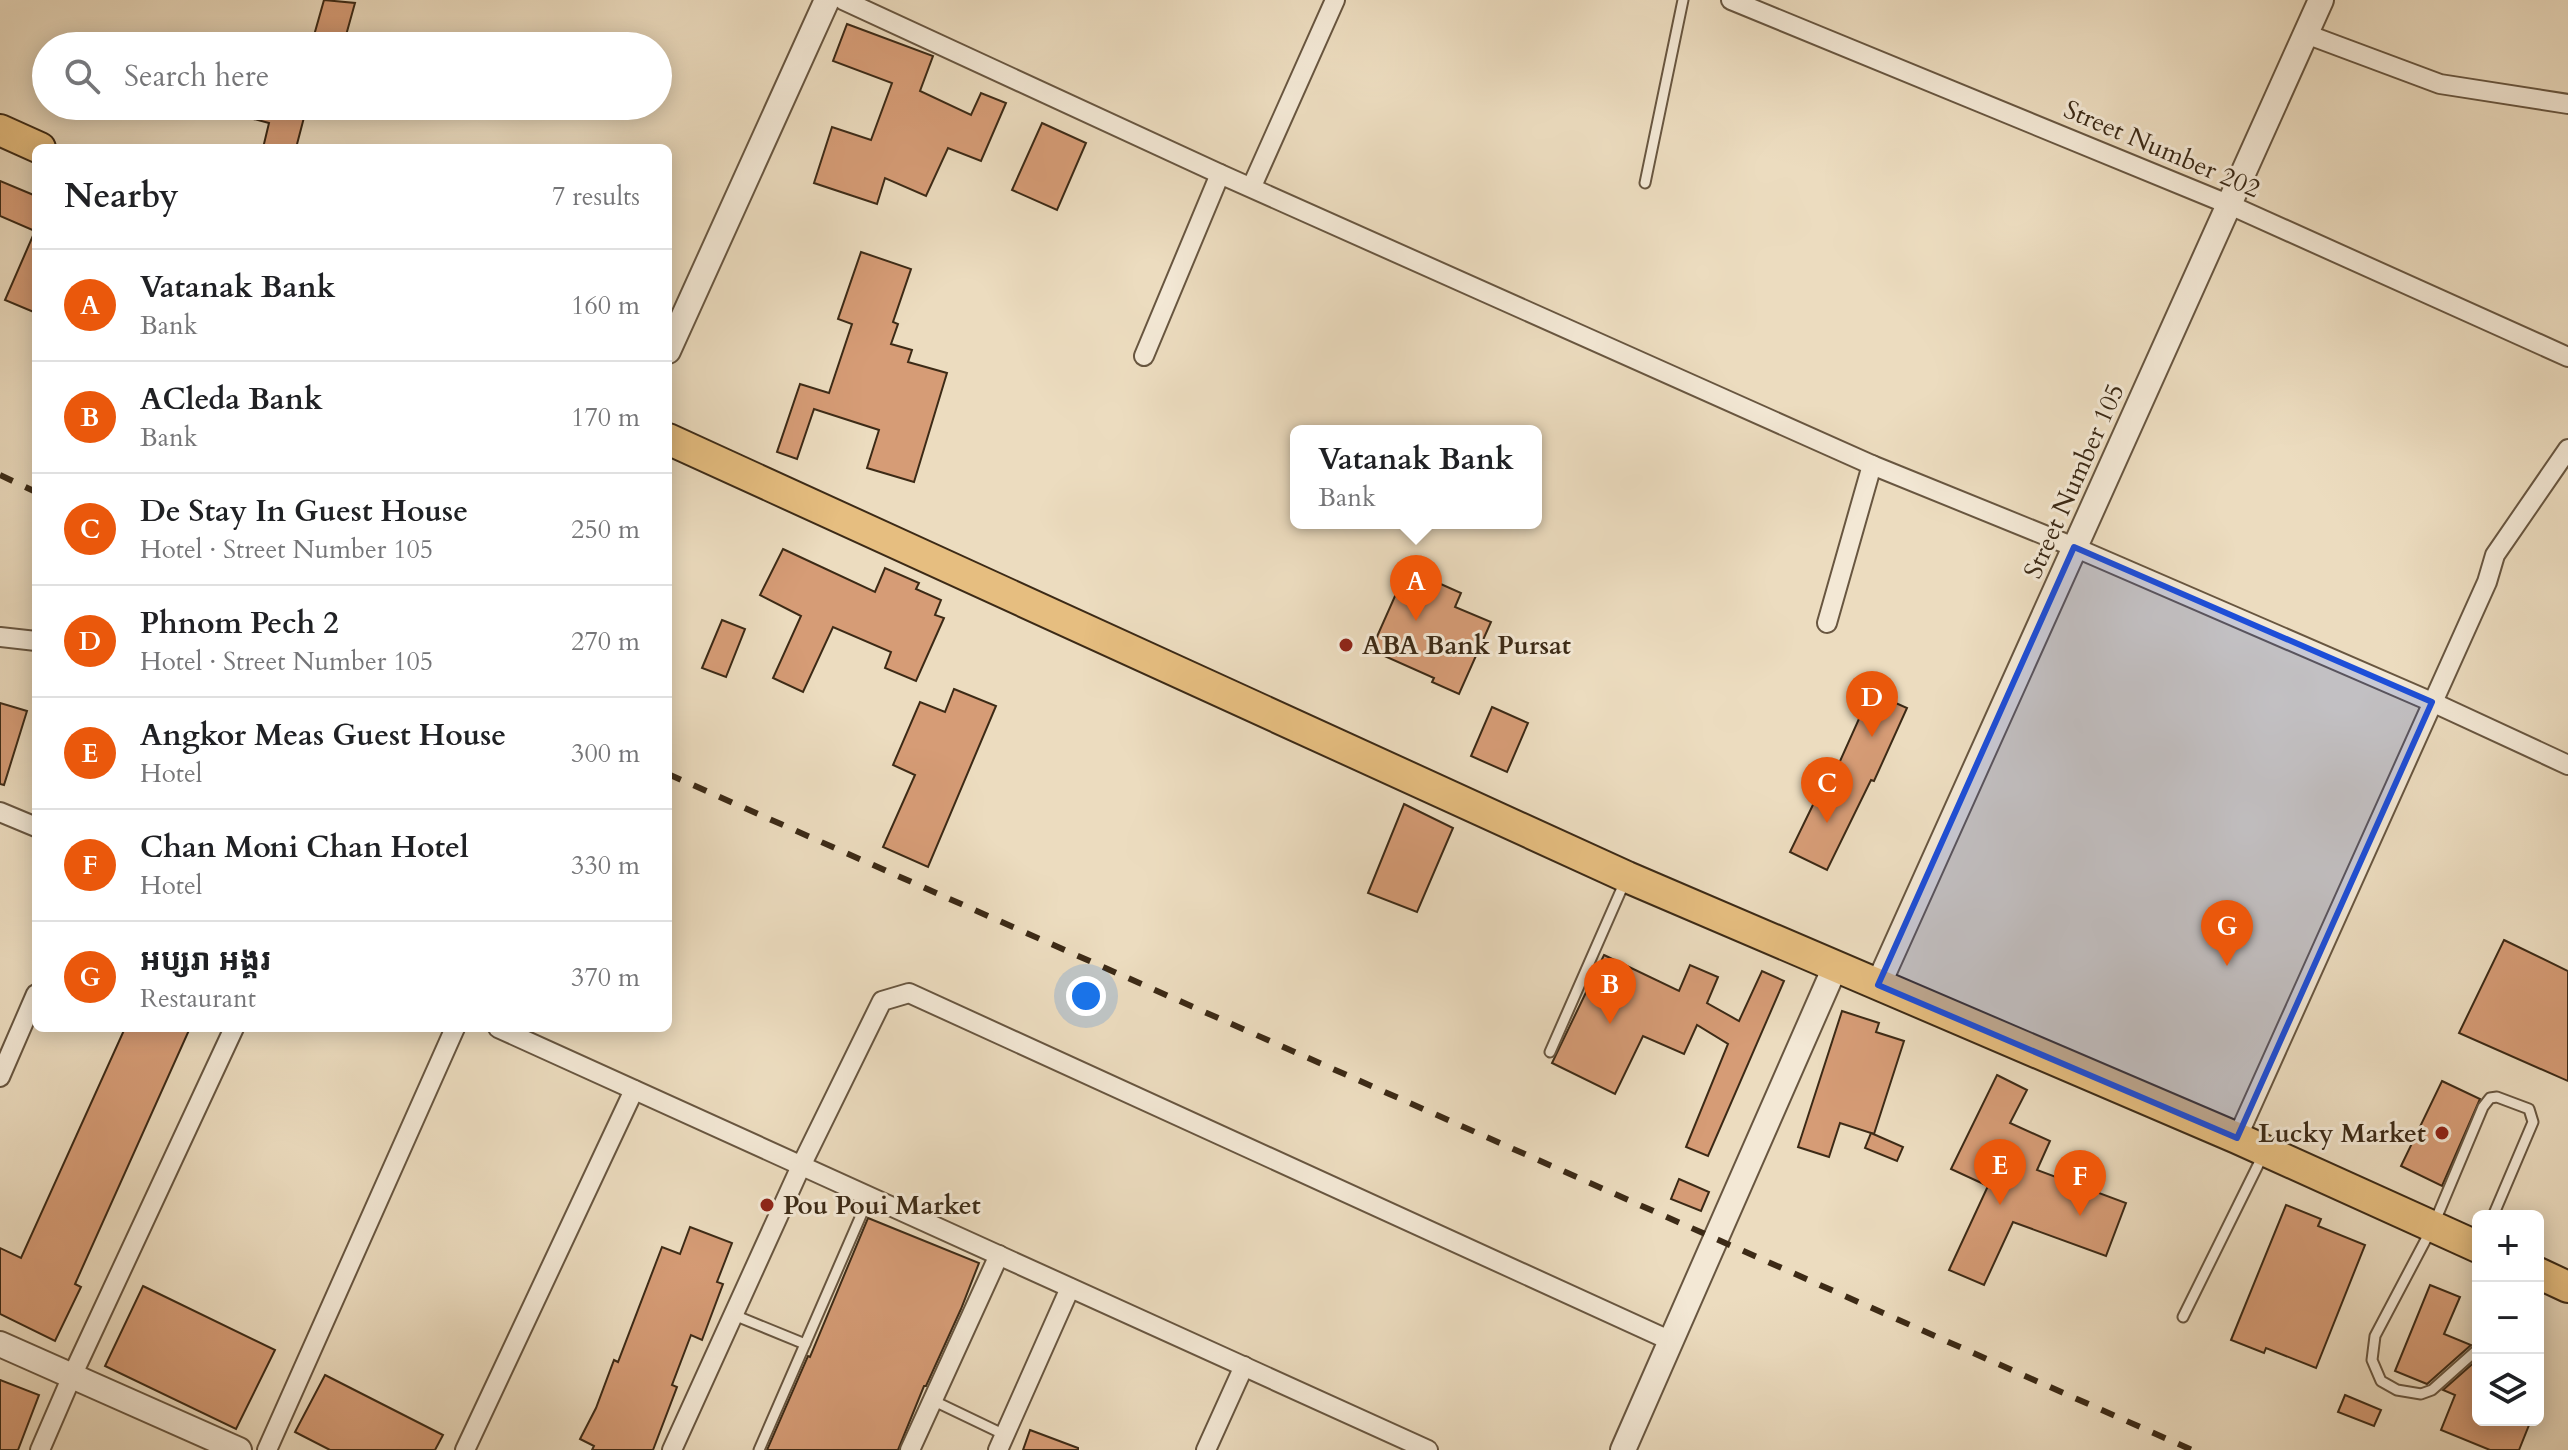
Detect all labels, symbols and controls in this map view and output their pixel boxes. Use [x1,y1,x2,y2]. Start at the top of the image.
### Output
search box [32,32,672,120]
icon: search [60,54,104,98]
text: Search here [124,56,269,97]
street label: Street Number 202 [2058,92,2266,206]
text: Nearby [64,173,179,219]
text: 7 results [552,179,640,214]
text: Vatanak Bank [140,267,335,308]
text: A [80,288,100,323]
text: 160 m [571,288,640,323]
text: Bank [140,308,198,343]
street label: Street Number 105 [2015,378,2133,584]
text: ACleda Bank [140,379,323,420]
text: B [81,400,99,435]
text: 170 m [571,400,640,435]
text: Bank [140,420,198,455]
popup [1290,425,1542,529]
text: Vatanak Bank [1318,439,1514,480]
text: Bank [1318,480,1376,515]
text: De Stay In Guest House [140,491,468,532]
text: C [80,512,100,547]
text: 250 m [571,512,640,547]
text: Hotel · Street Number 105 [140,532,433,567]
pin: A [1390,555,1442,621]
text: Phnom Pech 2 [140,603,339,644]
text: D [79,624,101,659]
text: 270 m [571,624,640,659]
place label: ABA Bank Pursat [1362,628,1571,663]
marker: ABA Bank Pursat [1337,636,1355,654]
text: Hotel · Street Number 105 [140,644,433,679]
pin: D [1846,671,1898,737]
text: Angkor Meas Guest House [140,715,506,756]
text: E [82,736,98,771]
text: 300 m [571,736,640,771]
text: Hotel [140,756,202,791]
pin: C [1801,757,1853,823]
text: Chan Moni Chan Hotel [140,827,469,868]
text: F [82,848,98,883]
text: 330 m [571,848,640,883]
text: Hotel [140,868,202,903]
pin: G [2201,900,2253,966]
text: អប្សរា អង្គរ [140,940,271,981]
pin: B [1584,958,1636,1024]
text: G [79,960,101,995]
text: 370 m [571,960,640,995]
your location [1066,976,1106,1016]
text: Restaurant [140,981,256,1016]
place label: Lucky Market [2258,1116,2426,1151]
marker: Lucky Market [2433,1124,2451,1142]
pin: E [1974,1139,2026,1205]
pin: F [2054,1150,2106,1216]
place label: Pou Poui Market [783,1188,981,1223]
marker: Pou Poui Market [758,1196,776,1214]
map controls [2472,1210,2544,1426]
button: + [2472,1210,2544,1282]
button: − [2472,1282,2544,1354]
button: layers [2472,1354,2544,1426]

